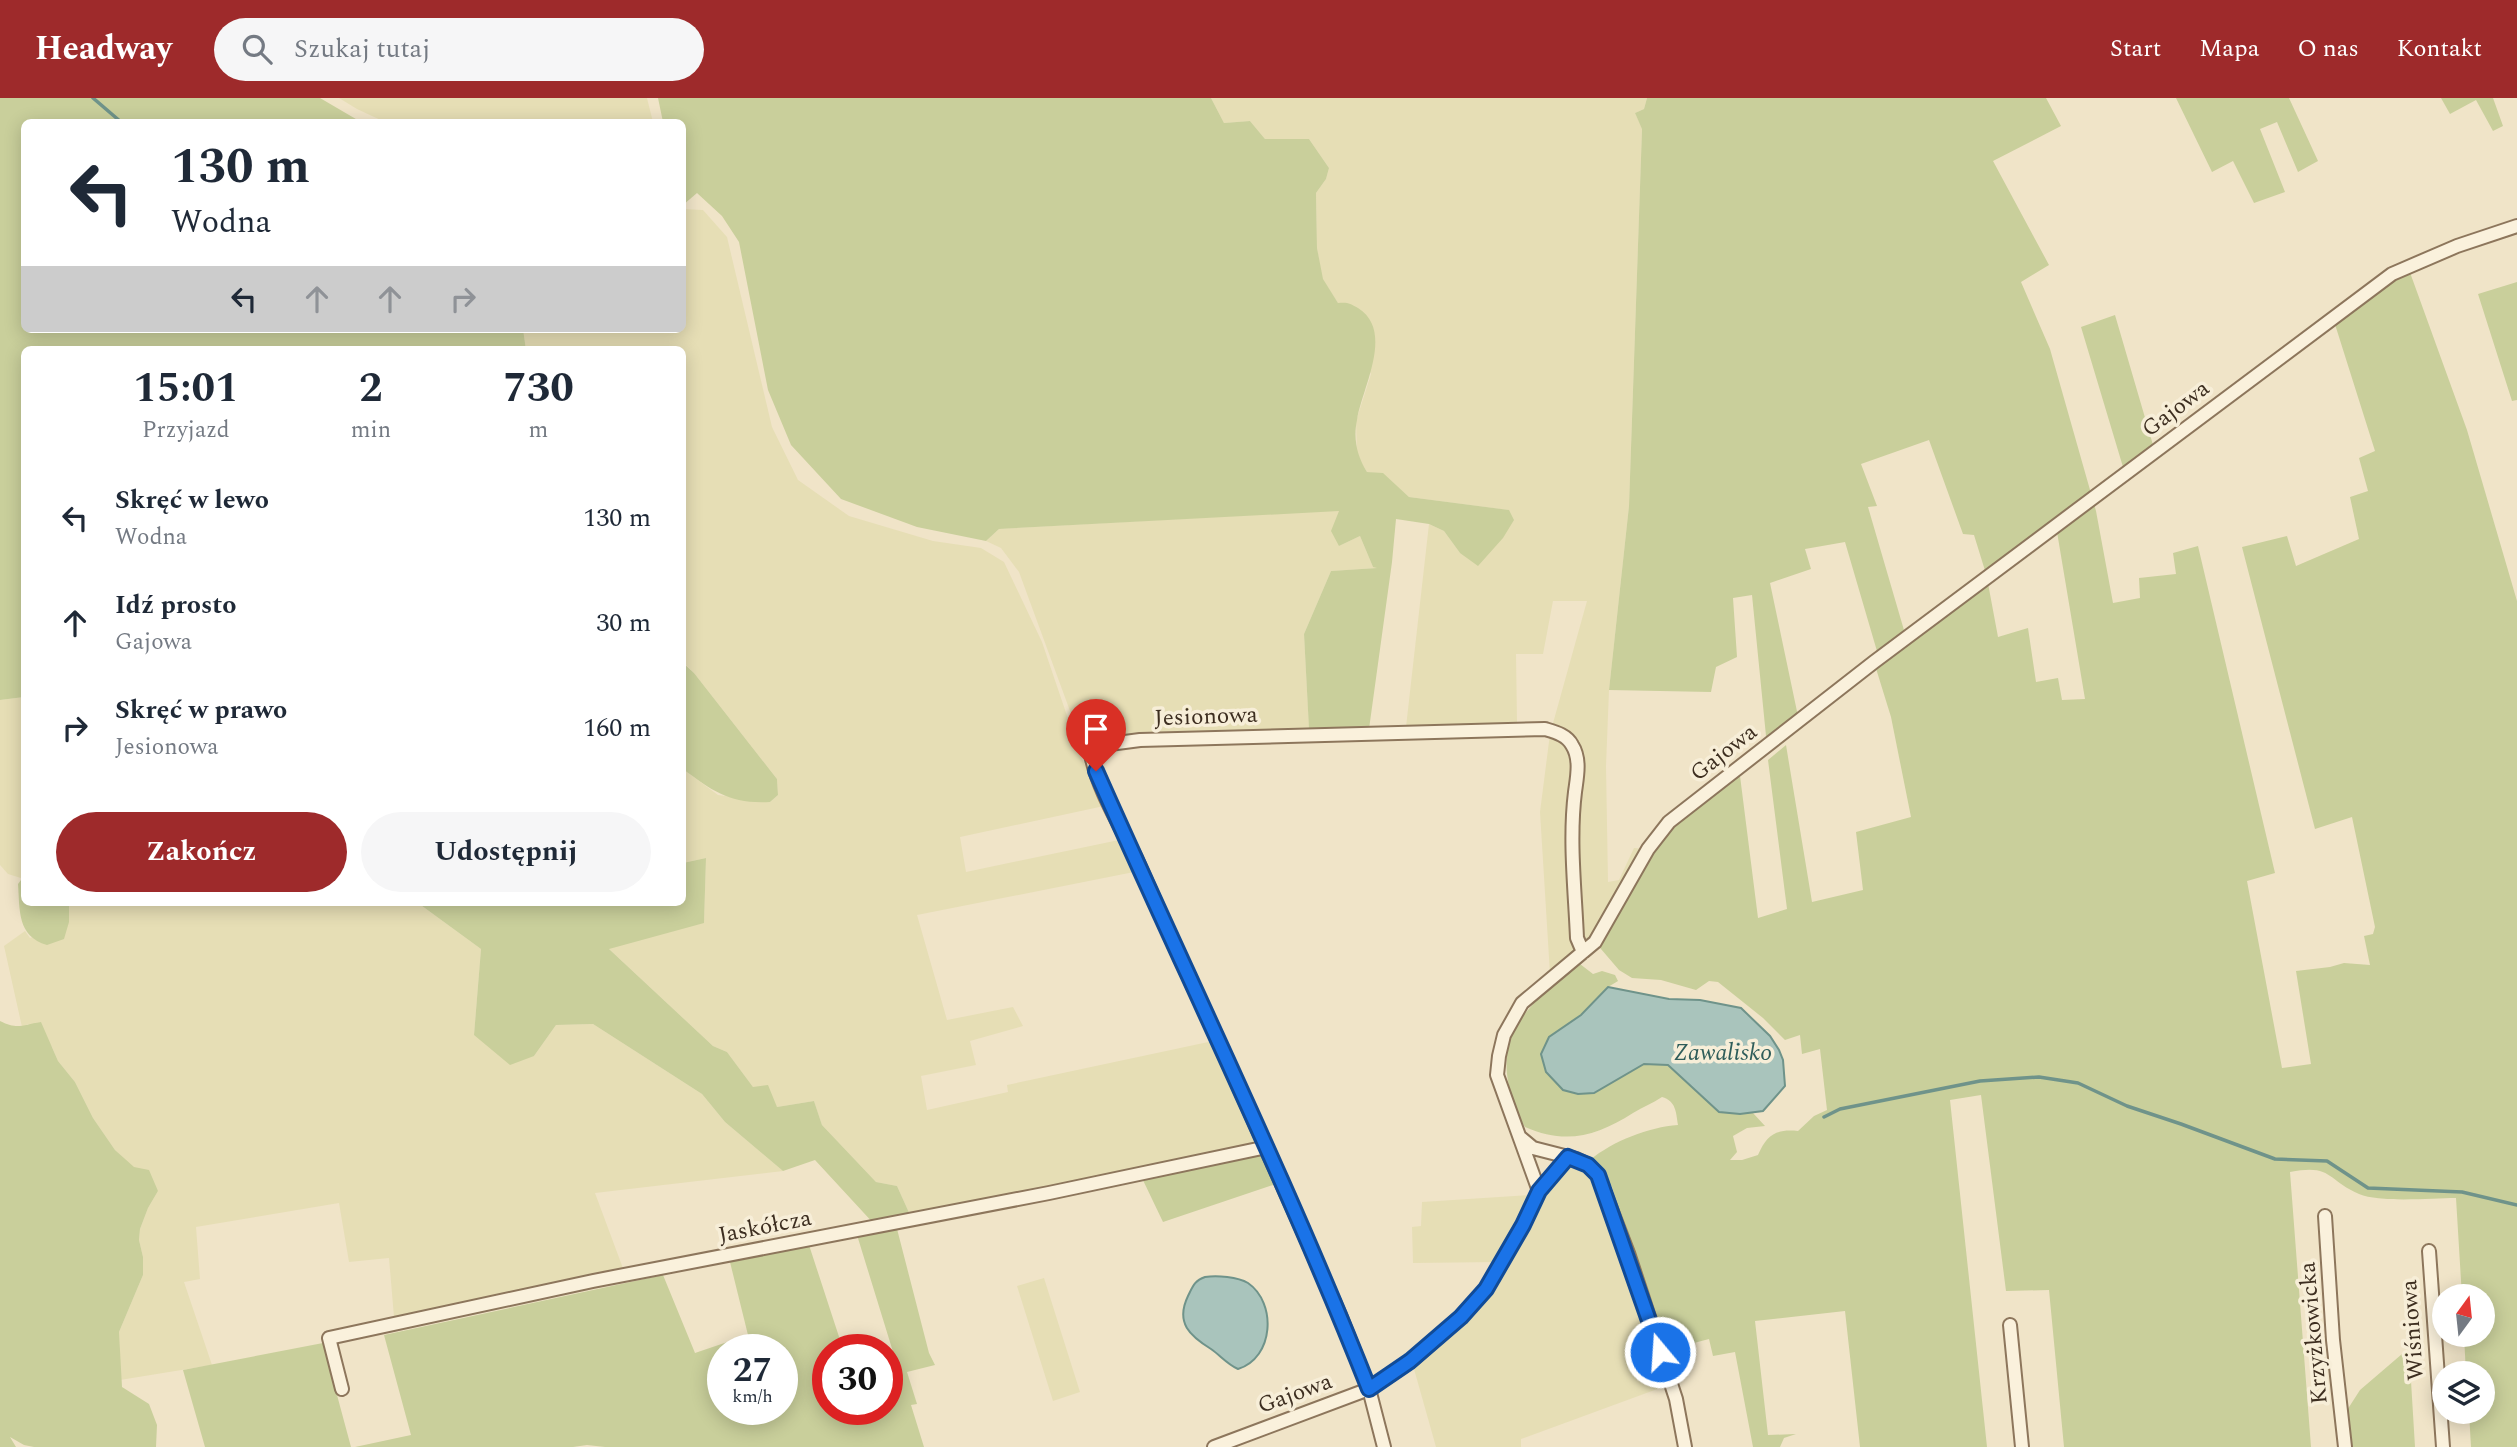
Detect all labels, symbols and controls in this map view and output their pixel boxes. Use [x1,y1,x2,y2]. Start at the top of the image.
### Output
search box [214,18,704,81]
text: Headway [35,24,172,74]
text: Szukaj tutaj [294,29,430,69]
icon: search [238,30,276,68]
text: Start [2110,31,2161,67]
text: Mapa [2199,31,2259,67]
text: O nas [2297,31,2359,67]
text: Kontakt [2397,31,2482,67]
text: 130 m [171,130,310,205]
icon: left [56,147,147,238]
text: Wodna [171,198,271,247]
icon: left [225,280,263,318]
icon: ahead [298,280,336,318]
icon: ahead [371,280,409,318]
icon: right [444,280,482,318]
text: 15:01 [133,357,239,420]
text: 2 [359,357,383,420]
text: 730 [503,357,574,420]
street label: Gajowa [2135,372,2217,446]
text: Przyjazd [142,413,230,448]
text: min [351,413,391,448]
text: m [529,413,548,448]
text: Skręć w lewo [115,480,269,520]
text: 130 m [583,498,651,538]
icon: left [56,499,94,537]
text: Wodna [115,520,187,555]
text: Idź prosto [115,585,236,625]
text: 30 m [596,603,651,643]
icon: ahead [56,604,94,642]
text: Gajowa [115,625,192,660]
text: Skręć w prawo [115,690,287,730]
street label: Jesionowa [1154,698,1258,736]
pin [1066,699,1126,771]
text: 160 m [583,708,651,748]
icon: right [56,709,94,747]
icon: arrive [1077,710,1115,748]
street label: Gajowa [1683,715,1765,791]
text: Jesionowa [115,730,219,765]
button: Zakończ [56,812,347,892]
button: Udostępnij [361,812,651,892]
water label: Zawalisko [1674,1035,1772,1071]
street label: Jaskółcza [715,1201,815,1253]
street label: Krzyżkowicka [2290,1260,2338,1406]
street label: Wiśniowa [2392,1278,2434,1382]
north arrow [2432,1284,2496,1348]
map controls [2432,1284,2495,1424]
position arrow [1623,1315,1697,1389]
speed limit sign: 30 [812,1334,903,1425]
text: 27 [733,1344,772,1397]
button: layers [2432,1361,2495,1424]
street label: Gajowa [1253,1364,1337,1424]
text: km/h [732,1383,773,1410]

